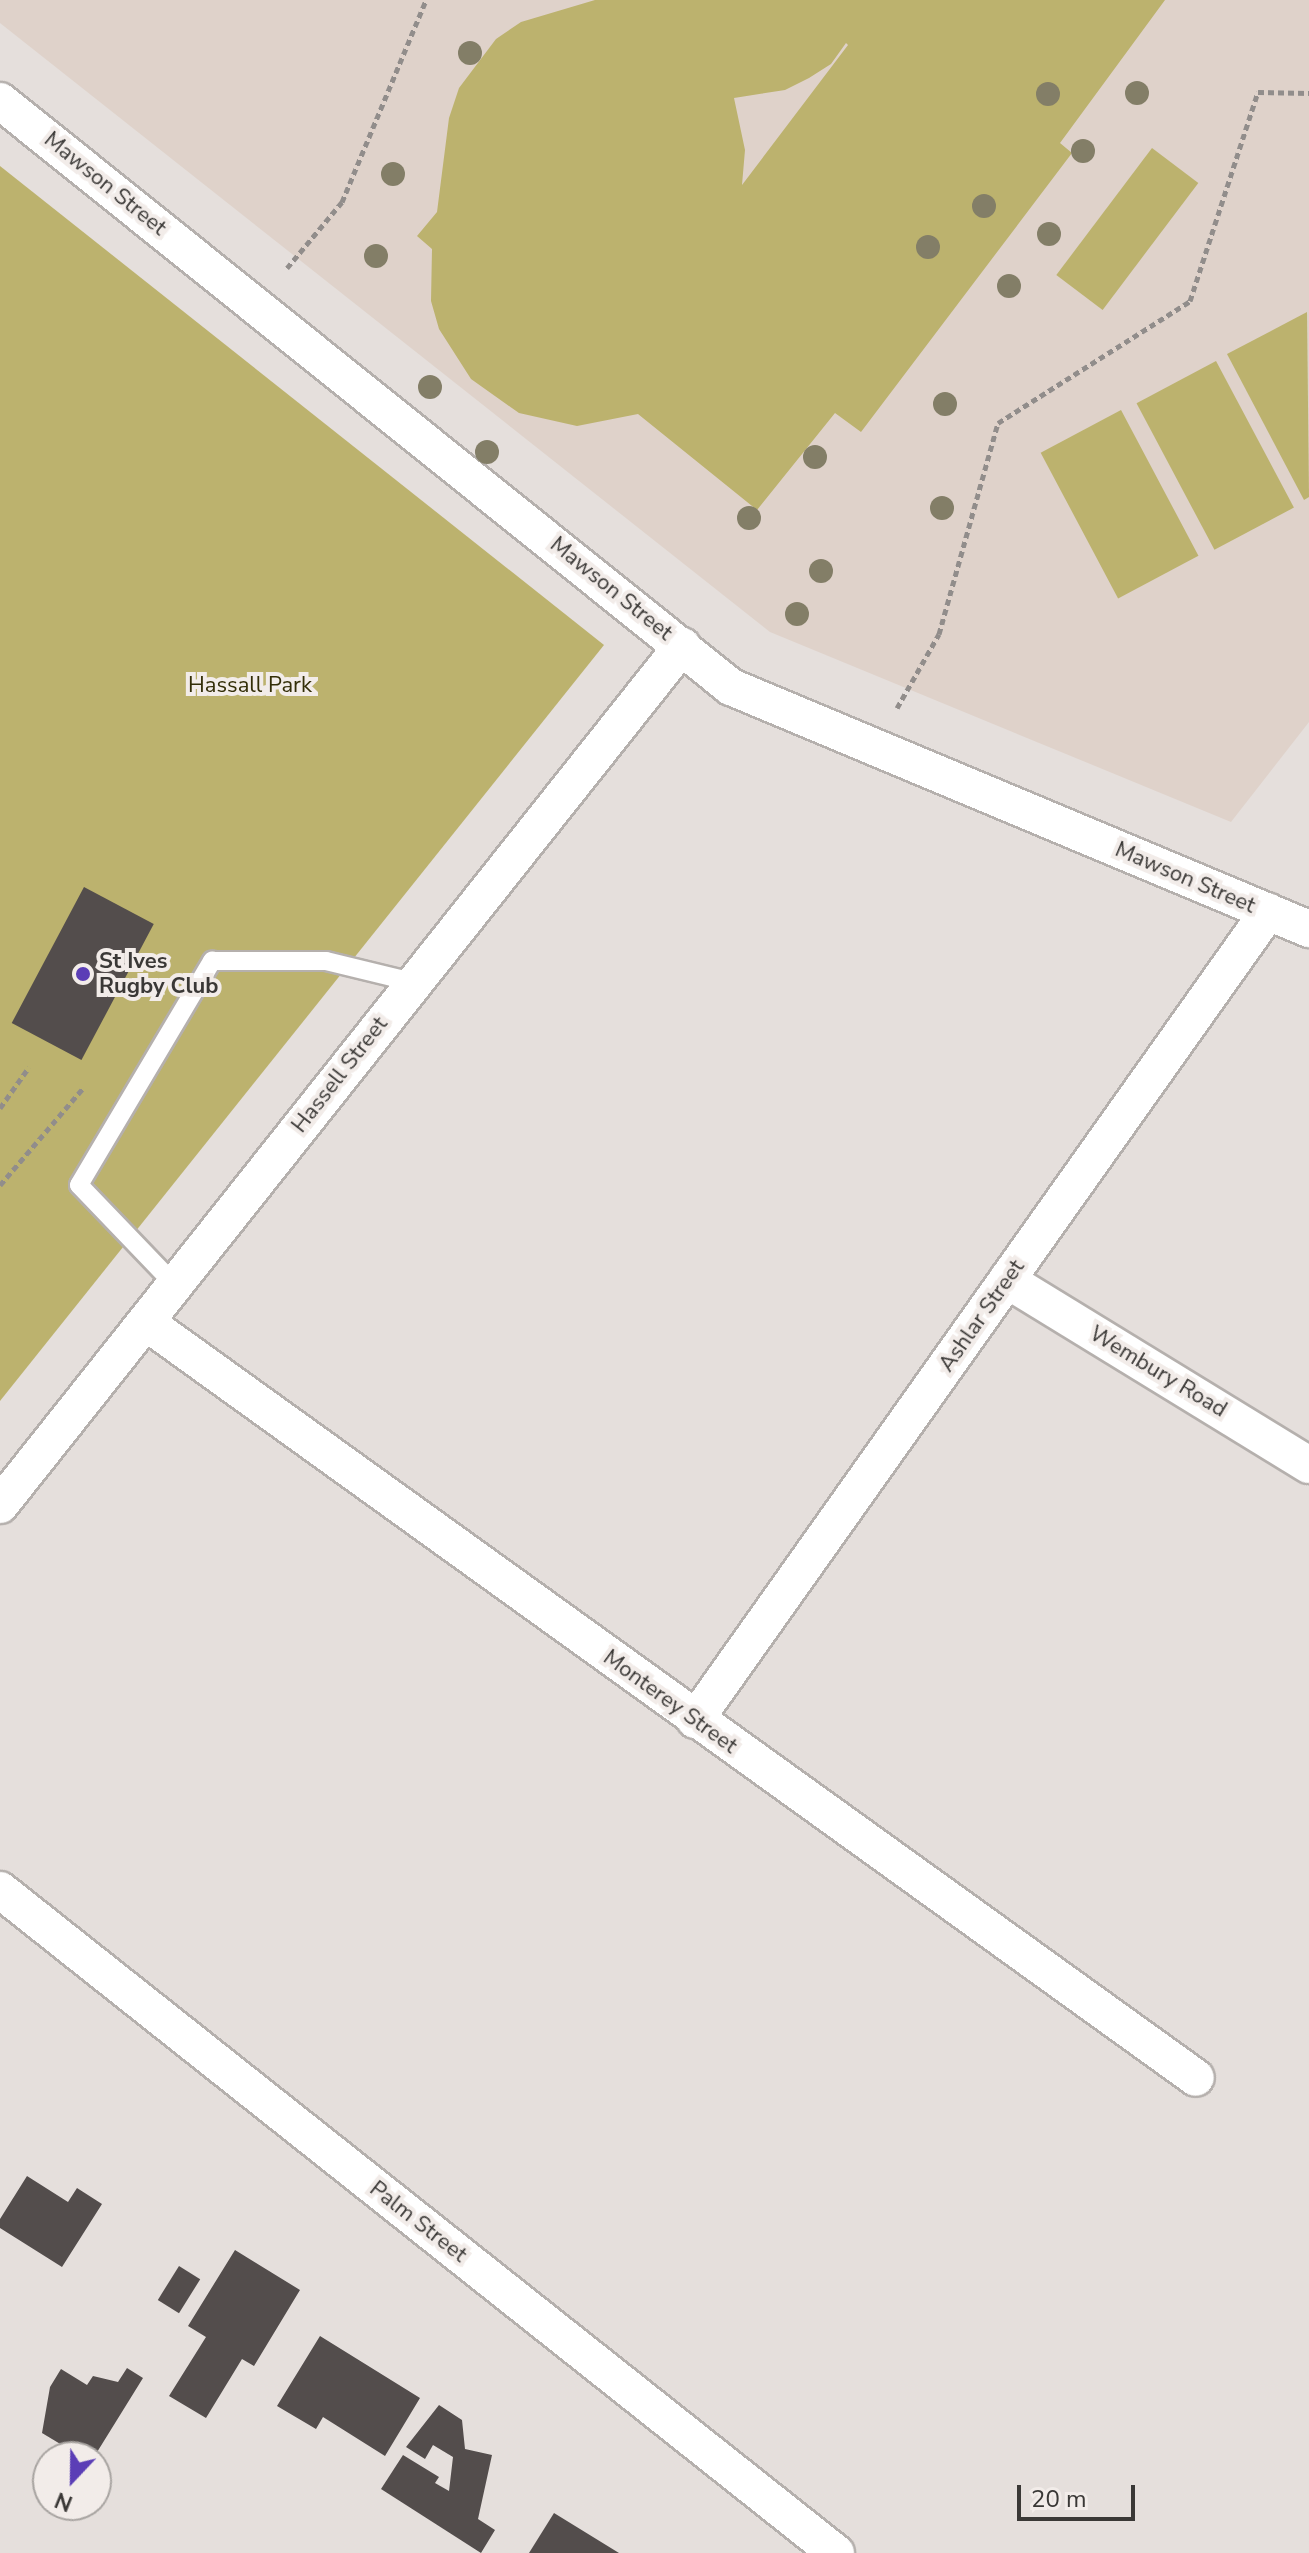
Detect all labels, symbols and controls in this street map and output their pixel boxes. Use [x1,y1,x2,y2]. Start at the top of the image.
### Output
street label: Mawson Street [39,127,171,241]
street label: Mawson Street [545,532,677,646]
park label: Hassall Park [188,673,312,699]
street label: Mawson Street [1111,837,1259,919]
place label: St Ives Rugby Club [99,948,219,1000]
marker: St Ives Rugby Club [74,965,92,983]
street label: Hassell Street [287,1012,393,1138]
street label: Ashlar Street [934,1255,1030,1377]
street label: Wembury Road [1085,1321,1231,1423]
street label: Monterey Street [598,1645,742,1759]
street label: Palm Street [364,2176,472,2268]
north arrow [32,2441,112,2521]
scale bar [1021,2469,1139,2519]
text: 20 m [1031,2483,1087,2515]
text: N [51,2484,77,2518]

